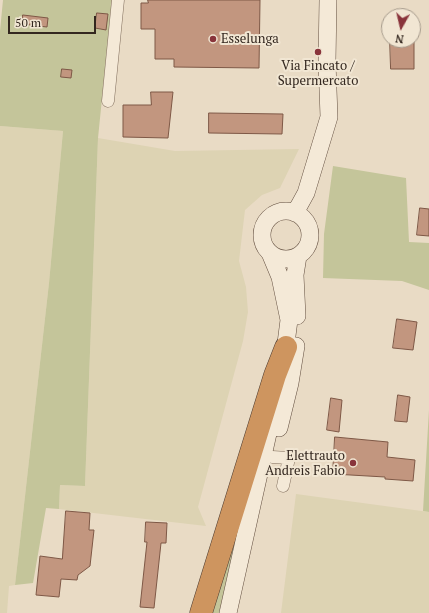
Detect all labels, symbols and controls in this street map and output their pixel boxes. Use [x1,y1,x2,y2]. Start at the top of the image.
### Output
scale bar [10,8,98,34]
north arrow [381,8,421,48]
text: 50 m [15,15,41,30]
place label: Esselunga [221,31,279,47]
text: N [394,31,405,46]
marker: Esselunga [208,34,218,44]
marker: Via Fincato / Supermercato [313,47,323,57]
place label: Via Fincato / Supermercato [278,58,358,89]
place label: Elettrauto Andreis Fabio [265,448,345,479]
marker: Elettrauto Andreis Fabio [348,458,358,468]

